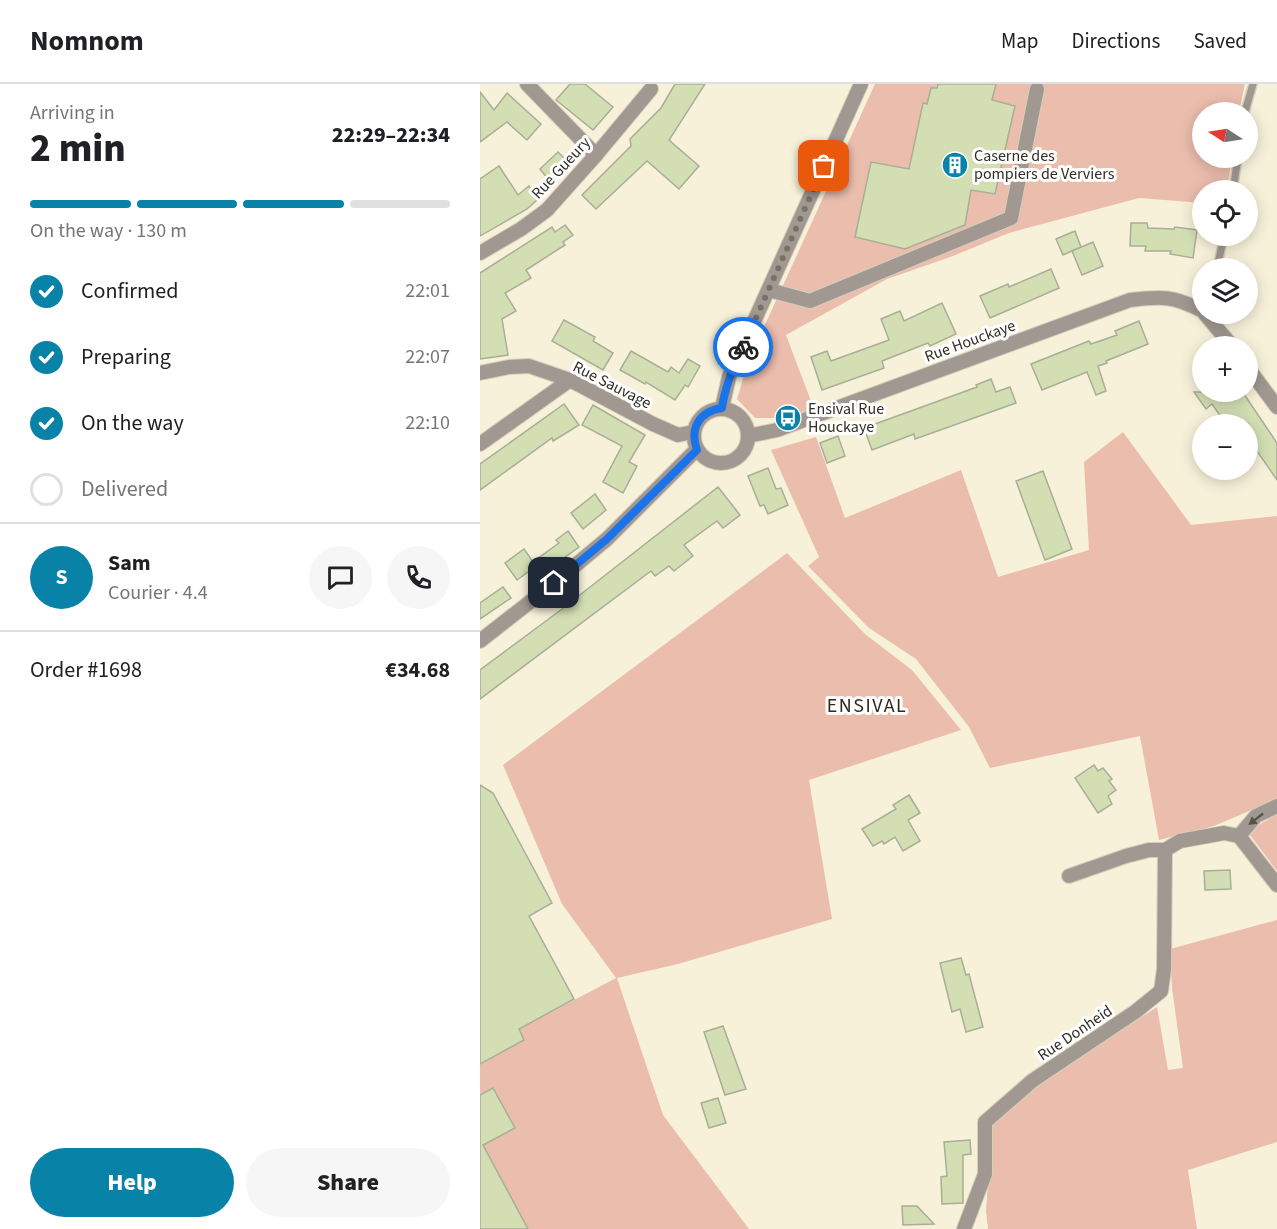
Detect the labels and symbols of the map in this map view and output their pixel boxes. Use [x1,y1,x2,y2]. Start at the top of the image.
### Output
north arrow [1192,102,1258,168]
street label: Rue Gueury [526,132,596,204]
pin [798,140,849,191]
place label: Caserne des pompiers de Verviers [974,145,1115,185]
building icon: Caserne des pompiers de Verviers [940,150,970,180]
street label: Rue Houckaye [921,314,1019,368]
courier [713,317,773,377]
street label: Rue Sauvage [569,356,655,414]
place label: Ensival Rue Houckaye [808,398,884,438]
bus stop icon: Ensival Rue Houckaye [773,403,803,433]
pin [528,557,579,608]
district label: ENSIVAL [827,692,907,720]
one-way arrow [1248,812,1264,825]
street label: Rue Donheid [1033,1000,1117,1066]

